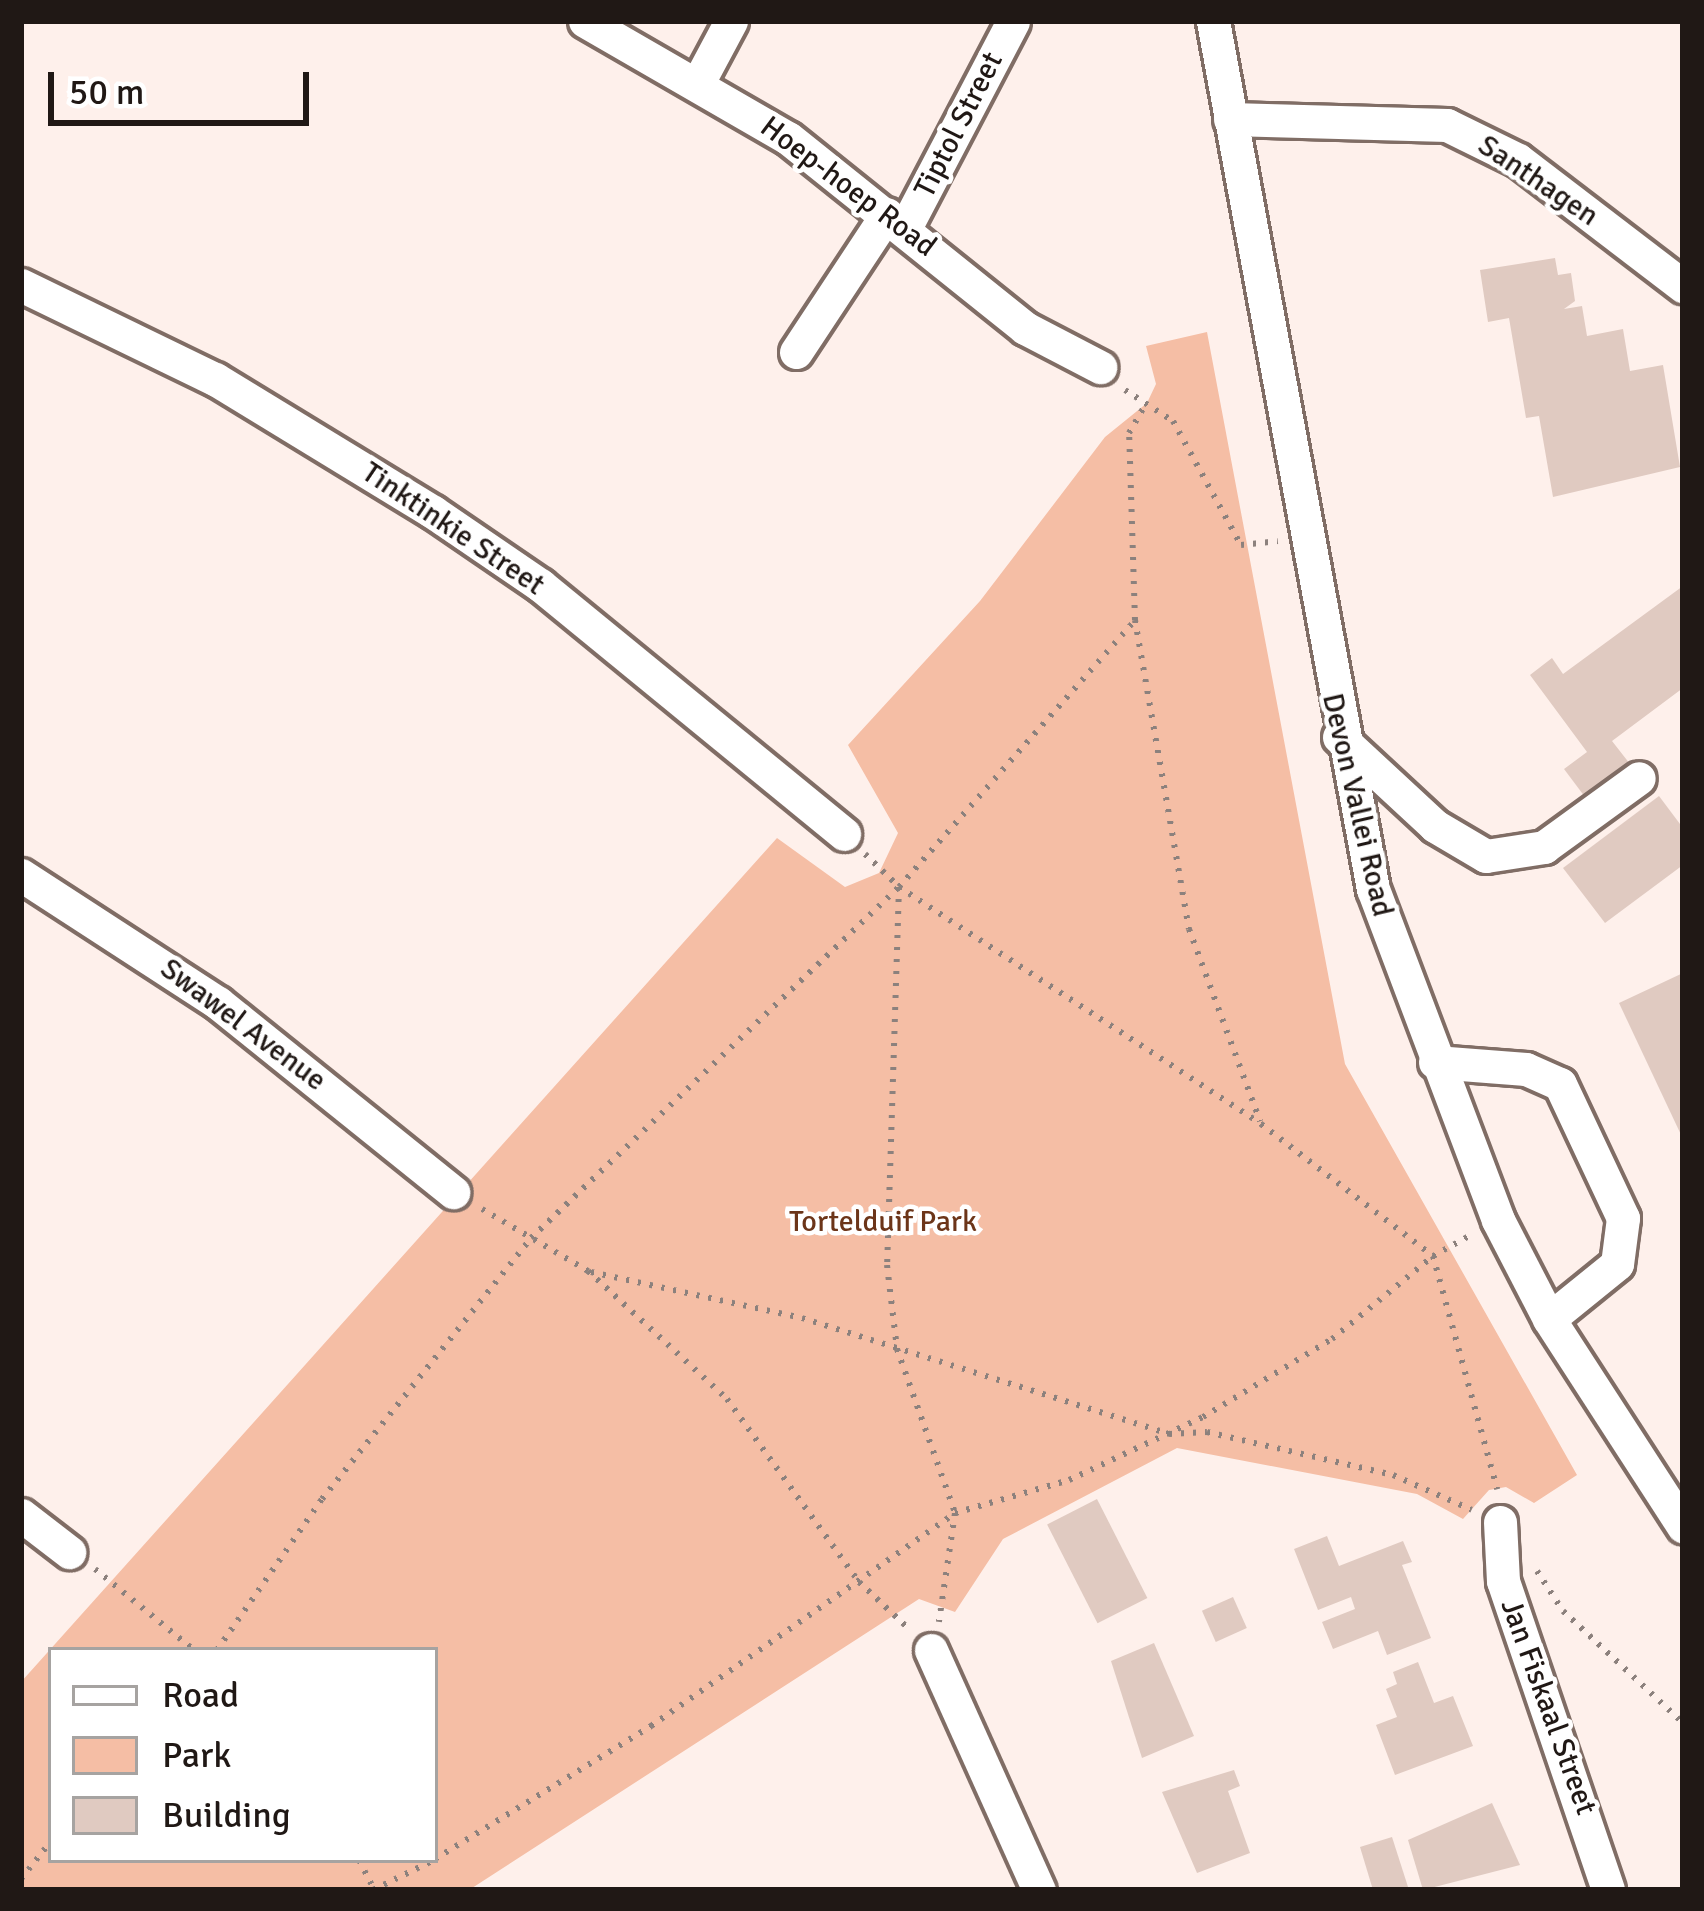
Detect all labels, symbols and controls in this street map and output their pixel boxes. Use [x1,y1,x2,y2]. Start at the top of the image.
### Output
street label: Tiptol Street [907,46,1011,204]
scale bar [54,48,315,122]
text: 50 m [69,70,145,115]
street label: Hoep-hoep Road [753,109,943,265]
street label: Santhagen [1471,128,1605,234]
street label: Tinktinkie Street [355,455,551,603]
street label: Devon Vallei Road [1314,690,1400,920]
street label: Swawel Avenue [153,951,333,1099]
park label: Tortelduif Park [789,1204,977,1240]
street label: Jan Fiskaal Street [1492,1594,1604,1820]
legend [48,1647,438,1863]
text: Road [162,1673,239,1718]
text: Park [162,1733,231,1778]
text: Building [162,1793,291,1838]

